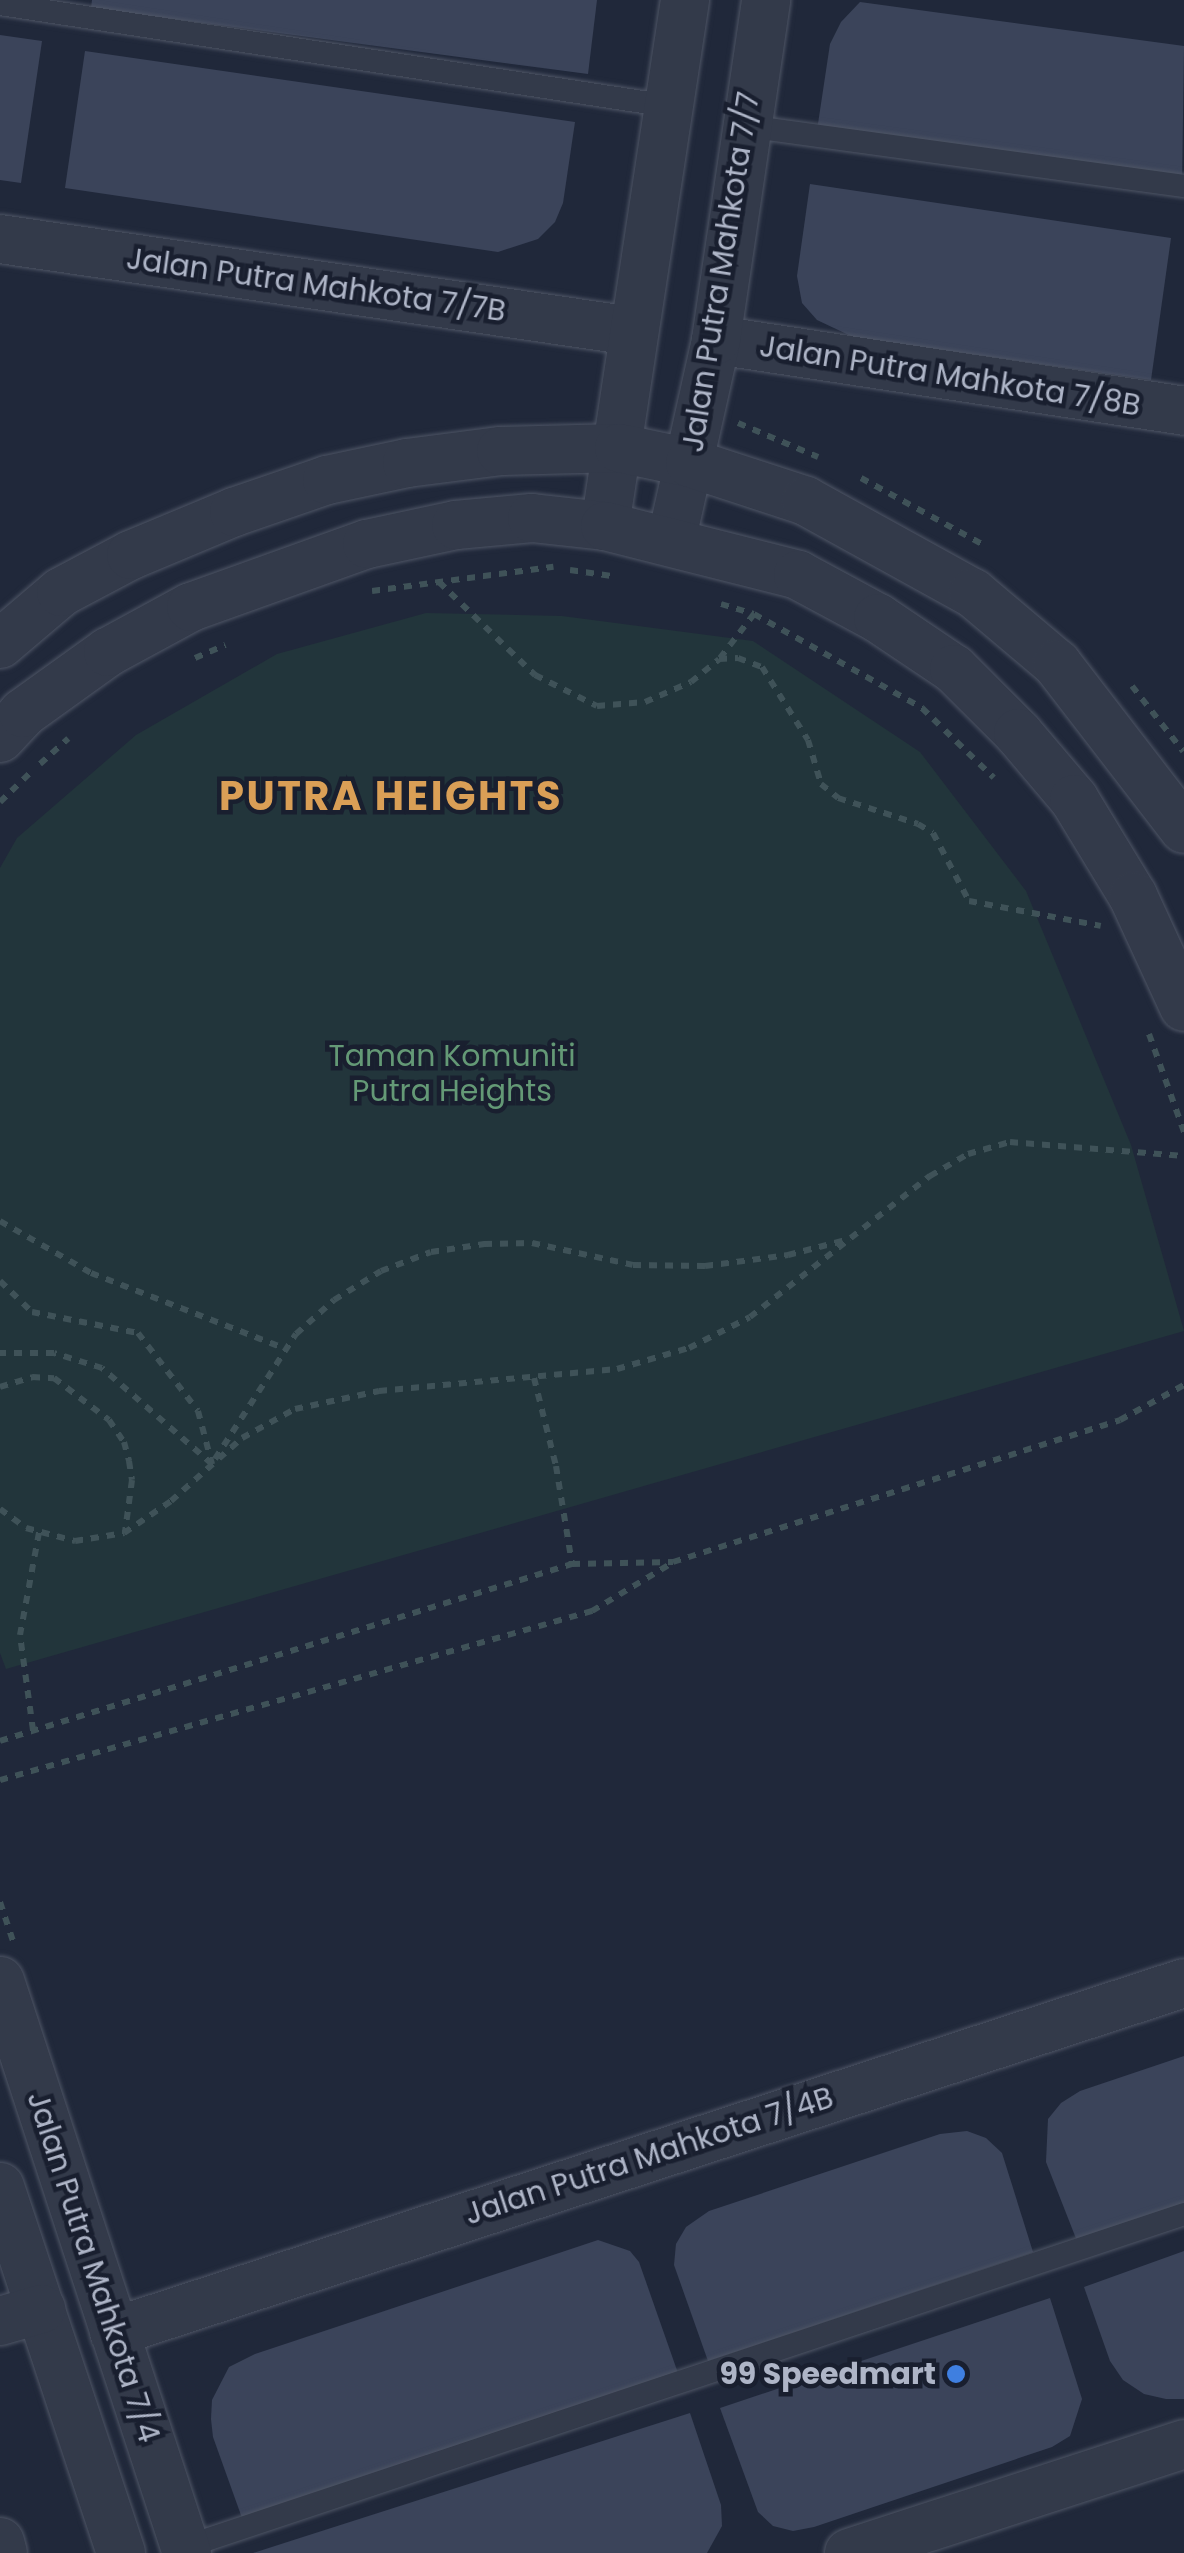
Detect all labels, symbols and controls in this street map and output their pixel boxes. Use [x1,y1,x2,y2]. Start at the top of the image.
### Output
street label: Jalan Putra Mahkota 7/7 [675,89,767,455]
street label: Jalan Putra Mahkota 7/7B [124,241,508,329]
street label: Jalan Putra Mahkota 7/8B [757,328,1143,424]
district label: PUTRA HEIGHTS [219,772,563,820]
park label: Taman Komuniti Putra Heights [328,1038,576,1108]
street label: Jalan Putra Mahkota 7/4B [460,2079,838,2233]
street label: Jalan Putra Mahkota 7/4 [19,2087,167,2447]
place label: 99 Speedmart [719,2356,936,2392]
marker: 99 Speedmart [945,2363,967,2385]

